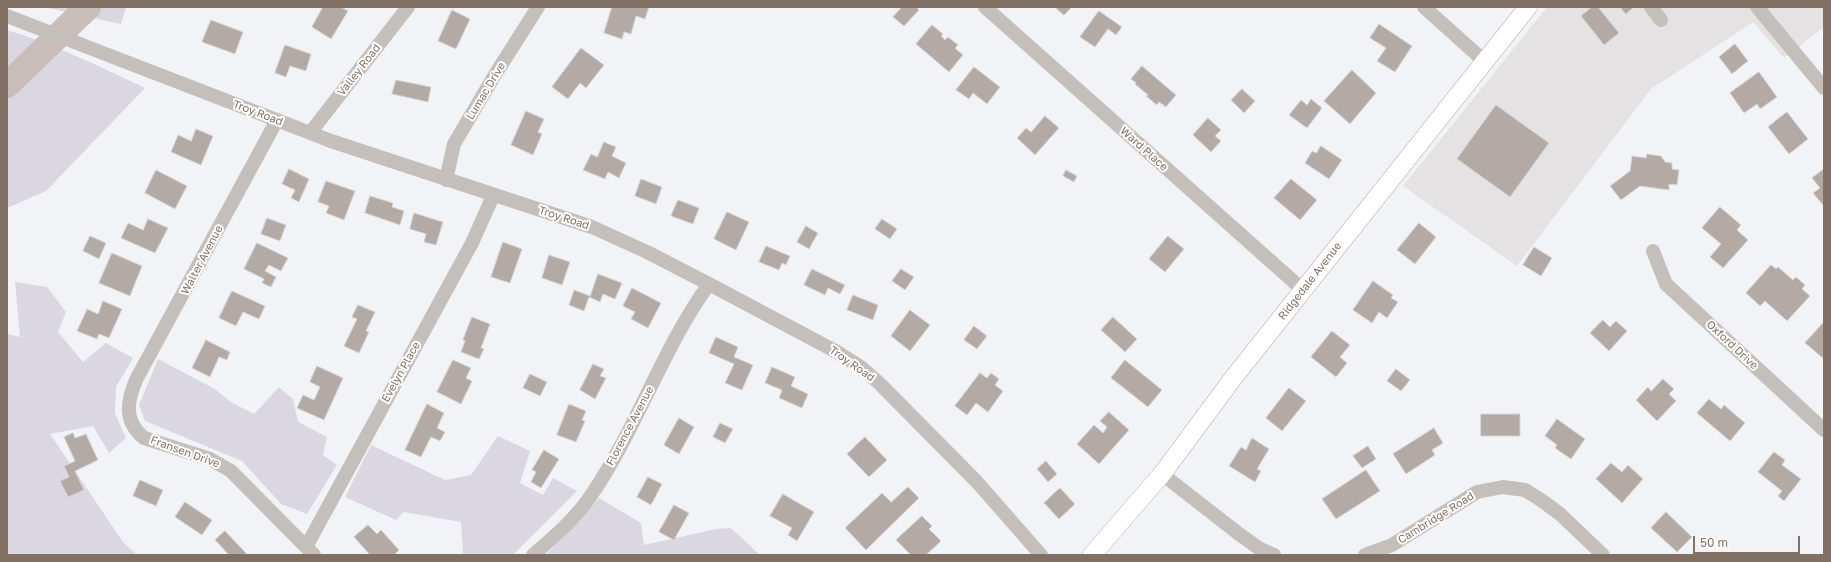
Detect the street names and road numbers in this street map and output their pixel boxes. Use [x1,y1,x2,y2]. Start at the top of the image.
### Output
street label: Valley Road [335,42,383,98]
street label: Lumac Drive [464,60,508,122]
street label: Troy Road [231,97,285,129]
street label: Ward Place [1118,124,1170,174]
street label: Troy Road [537,204,591,232]
street label: Walter Avenue [178,223,226,297]
street label: Ridgedale Avenue [1276,240,1344,322]
street label: Oxford Drive [1704,318,1760,372]
street label: Evelyn Place [379,339,423,405]
street label: Troy Road [827,344,877,384]
street label: Florence Avenue [604,384,656,468]
street label: Fransen Drive [149,433,221,471]
street label: Cambridge Road [1396,489,1476,547]

